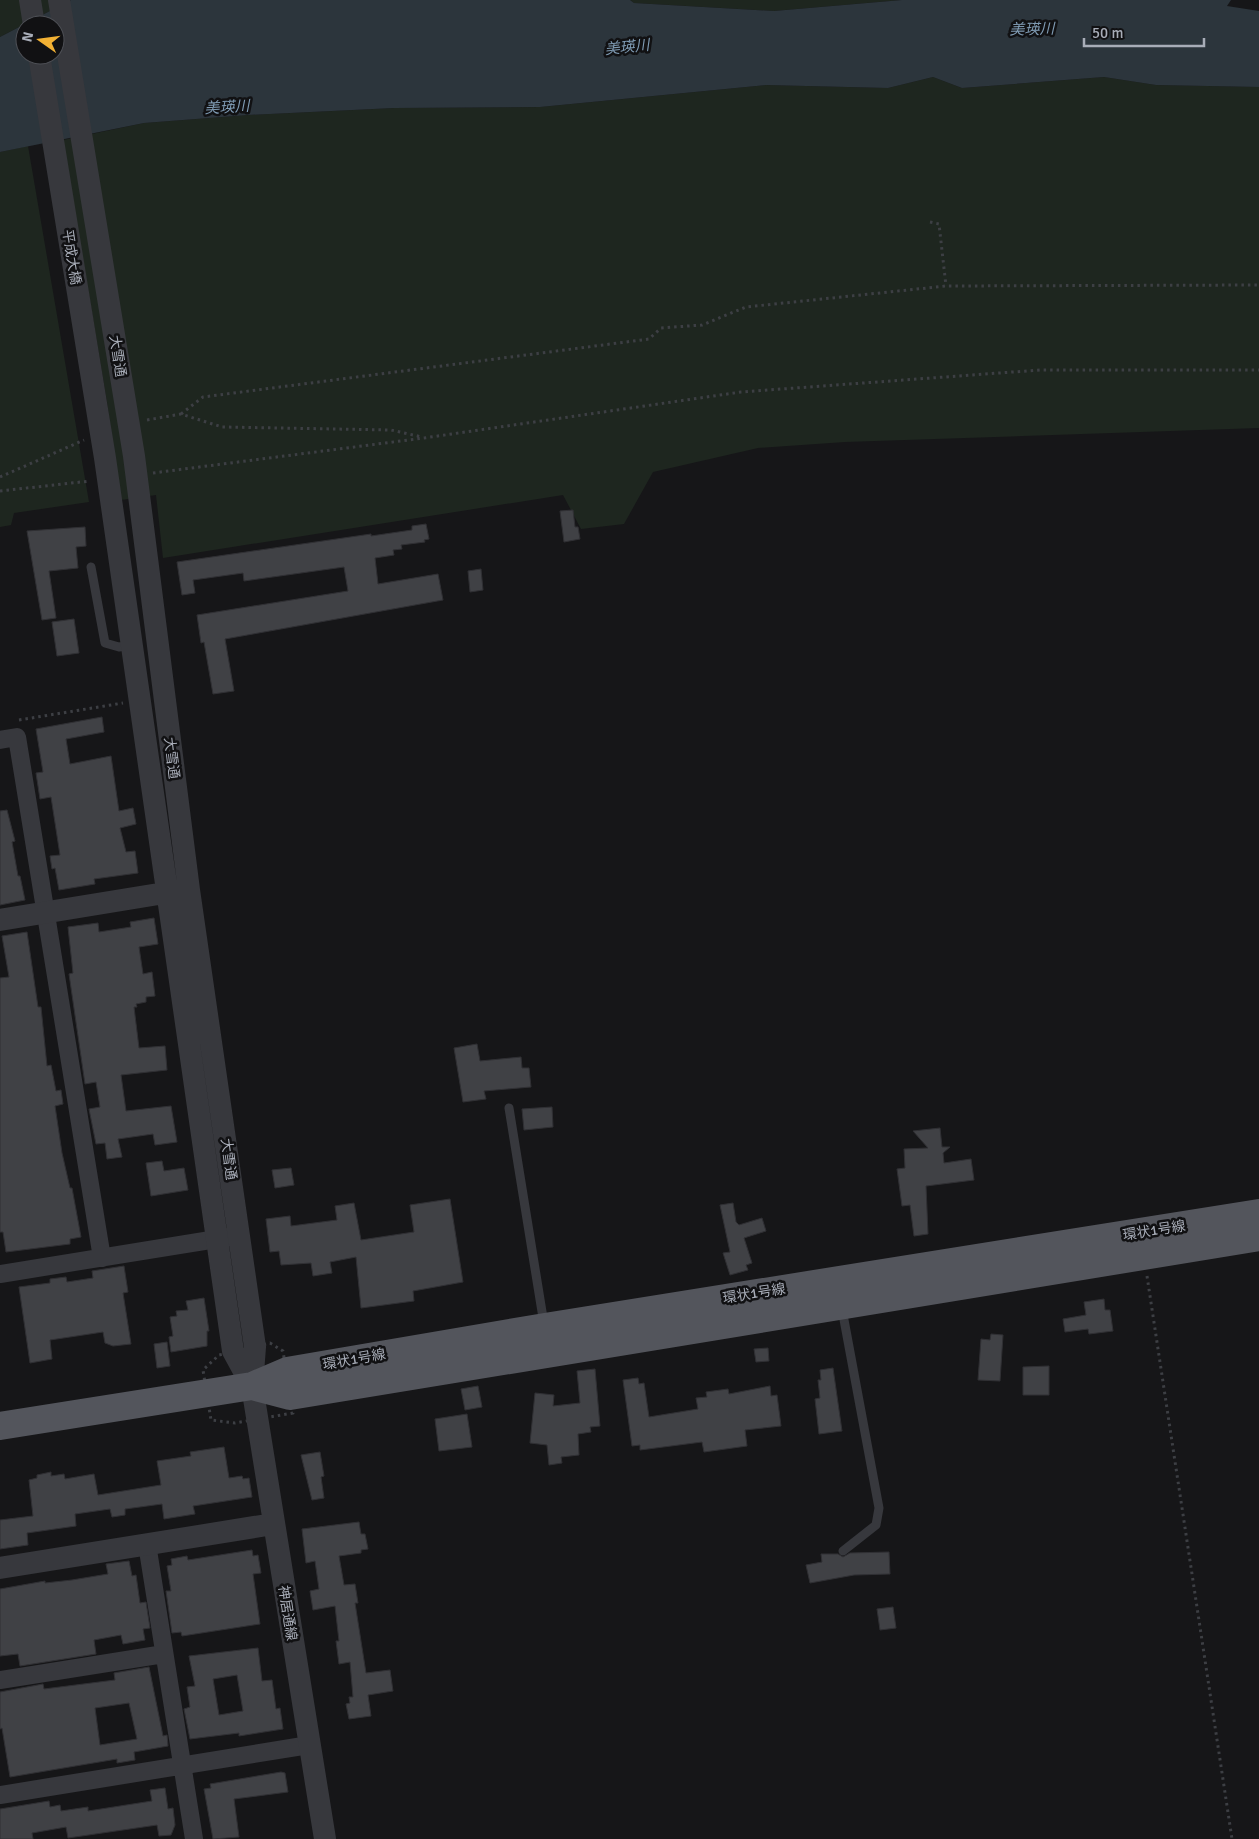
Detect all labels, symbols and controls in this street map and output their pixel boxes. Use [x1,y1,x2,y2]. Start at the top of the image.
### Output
north arrow [15,15,65,65]
scale bar [1084,15,1204,47]
water label: 美瑛川 [1009,20,1057,38]
text: 50 m [1092,24,1123,42]
text: N [18,30,37,44]
water label: 美瑛川 [604,35,652,58]
water label: 美瑛川 [204,97,252,117]
street label: 平成大橋 [59,228,84,286]
street label: 大雪通 [106,334,129,378]
street label: 大雪通 [161,736,182,780]
street label: 大雪通 [217,1137,240,1181]
street label: 環状1号線 [1121,1217,1187,1244]
street label: 環状1号線 [721,1280,787,1307]
street label: 環状1号線 [321,1346,387,1373]
street label: 神居通線 [275,1584,300,1642]

